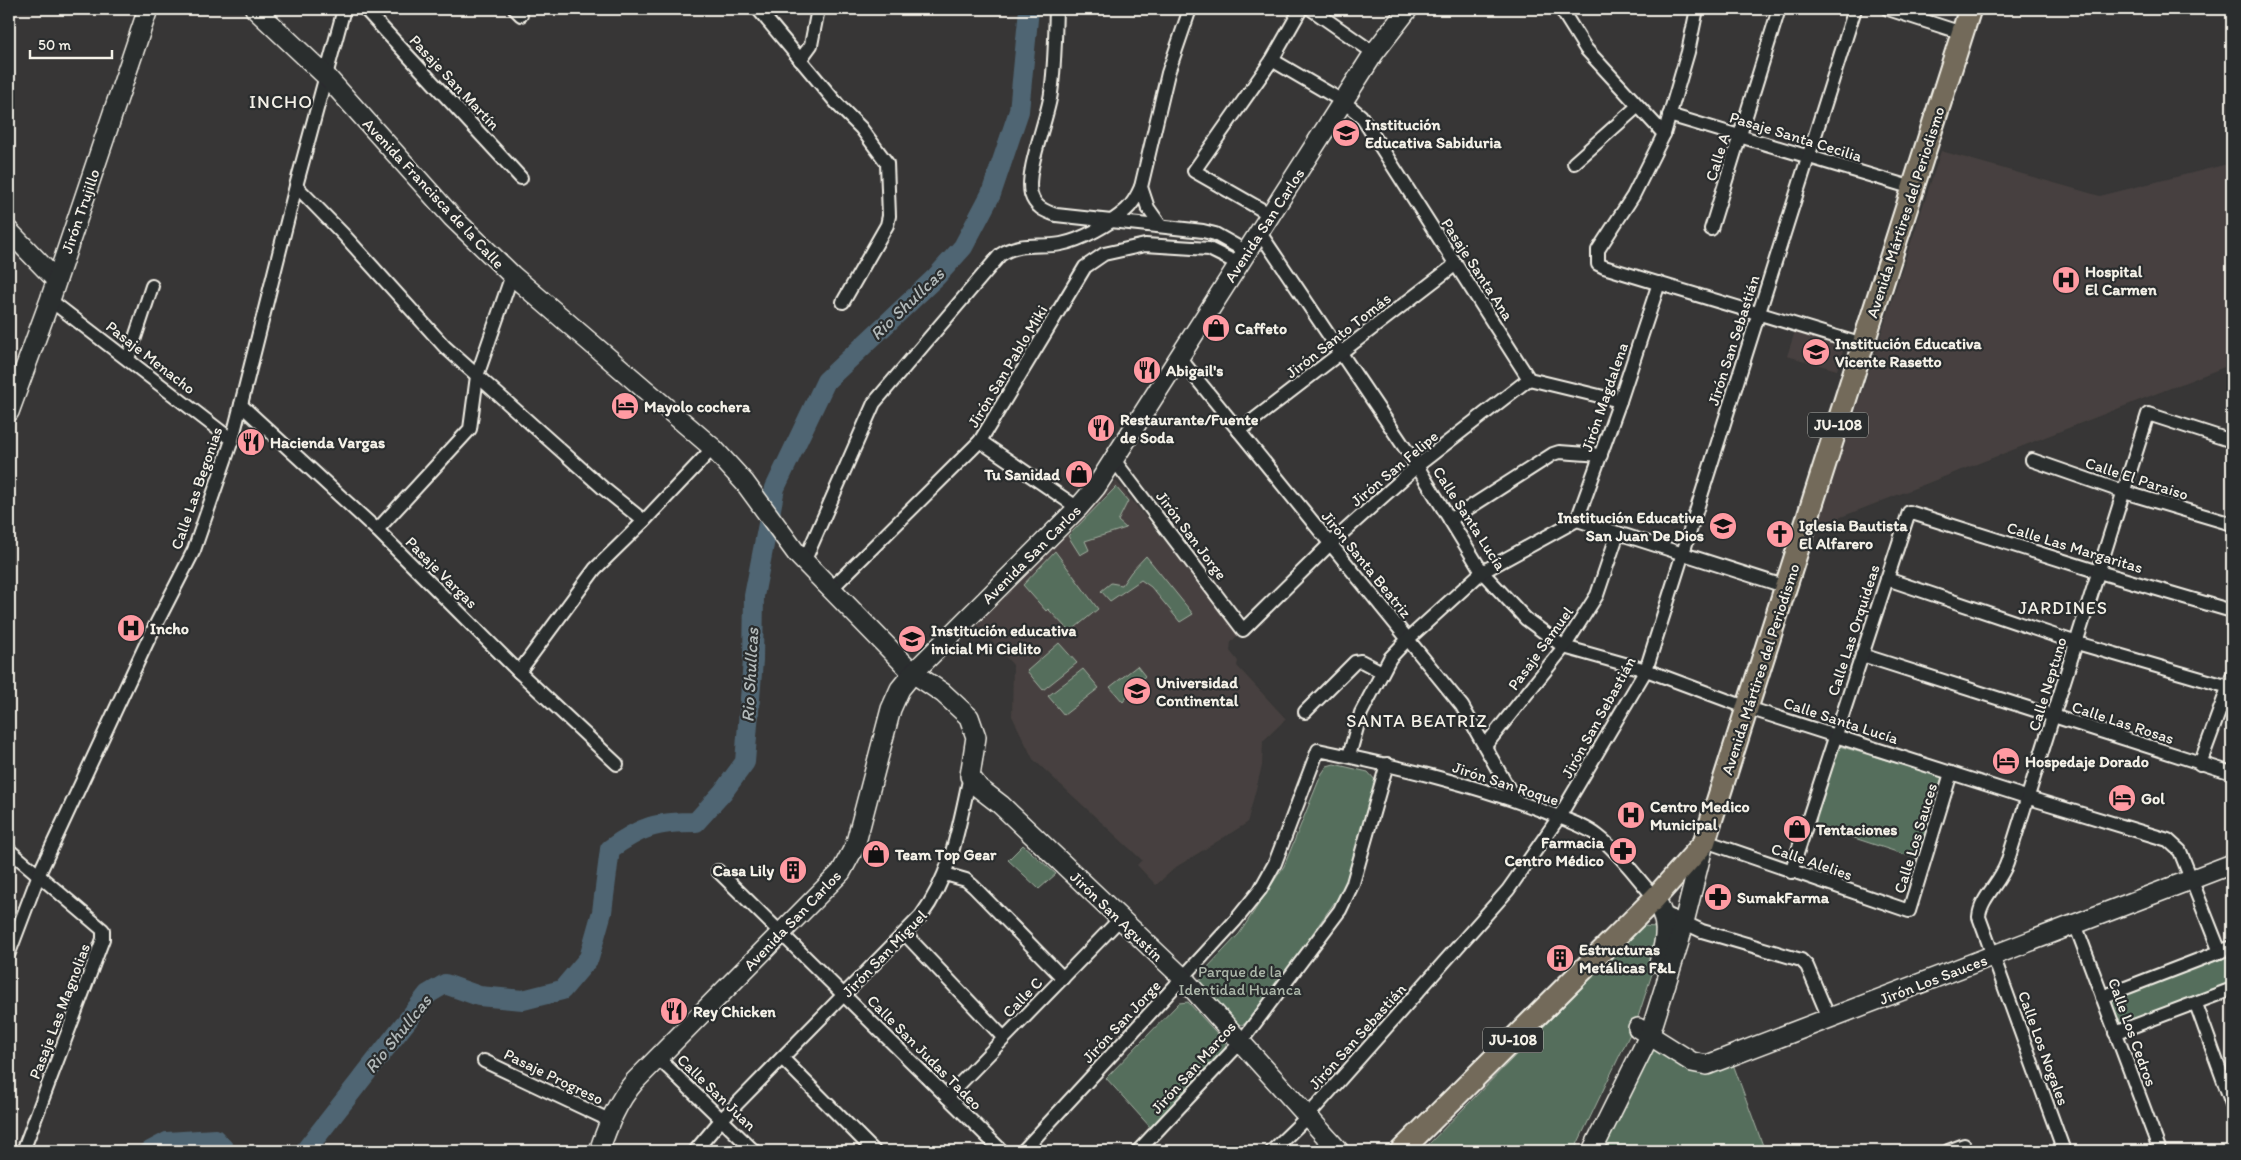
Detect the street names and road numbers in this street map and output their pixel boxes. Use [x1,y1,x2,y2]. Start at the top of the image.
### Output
street label: Pasaje San Martín [406,31,504,134]
street label: Avenida Mártires del Periodismo [1862,104,1949,320]
street label: Pasaje Santa Cecilia [1727,107,1865,166]
street label: Avenida Francisca de la Calle [359,114,508,272]
street label: Calle A [1701,131,1734,183]
street label: Avenida San Carlos [1220,165,1308,286]
street label: Jirón Trujillo [57,166,104,256]
street label: Pasaje Santa Ana [1437,215,1518,325]
street label: Jirón San Sebastián [1703,272,1764,408]
street label: Jirón Santo Tomás [1282,289,1395,382]
street label: Jirón San Pablo Miki [963,302,1051,431]
street label: Pasaje Menacho [102,317,199,398]
street label: Jirón Magdalena [1577,340,1632,454]
road number: JU-108 [1808,412,1868,438]
street label: Calle Las Begonias [167,424,226,552]
street label: Jirón San Felipe [1347,426,1442,510]
street label: Calle El Paraiso [2083,453,2191,504]
street label: Calle Santa Lucía [1429,463,1511,574]
street label: Jirón San Jorge [1152,487,1231,583]
street label: Avenida San Carlos [978,501,1085,608]
street label: Jirón Santa Beatriz [1318,507,1416,622]
street label: Calle Las Margaritas [2005,518,2145,577]
street label: Pasaje Vargas [402,532,482,612]
street label: Avenida Mártires del Periodismo [1717,561,1804,777]
street label: Calle Las Orquideas [1823,562,1884,698]
street label: Pasaje Samuel [1504,602,1577,694]
street label: Calle Neptuno [2024,635,2071,733]
street label: Jirón San Sebastián [1557,653,1640,781]
street label: Calle Santa Lucía [1781,693,1901,748]
street label: Calle Las Rosas [2069,697,2176,748]
street label: Jirón San Roque [1450,757,1561,810]
street label: Calle Los Sauces [1890,781,1941,896]
street label: Calle Alelies [1769,839,1855,884]
street label: Avenida San Carlos [740,866,845,975]
street label: Jirón San Agustín [1066,867,1167,965]
street label: Jirón San Miguel [838,905,931,1001]
street label: Pasaje Las Magnolias [25,941,94,1082]
street label: Jirón Los Sauces [1877,950,1990,1009]
street label: Calle C [998,973,1046,1022]
street label: Calle Los Cedros [2104,975,2161,1089]
street label: Jirón San Jorge [1078,976,1165,1067]
street label: Jirón San Sebastián [1305,979,1410,1093]
street label: Calle Los Nogales [2014,988,2073,1108]
street label: Calle San Judas Tadeo [863,991,986,1114]
street label: Jirón San Marcos [1147,1017,1240,1118]
road number: JU-108 [1483,1028,1543,1052]
street label: Pasaje Progreso [501,1044,607,1109]
street label: Calle San Juan [673,1050,760,1135]

